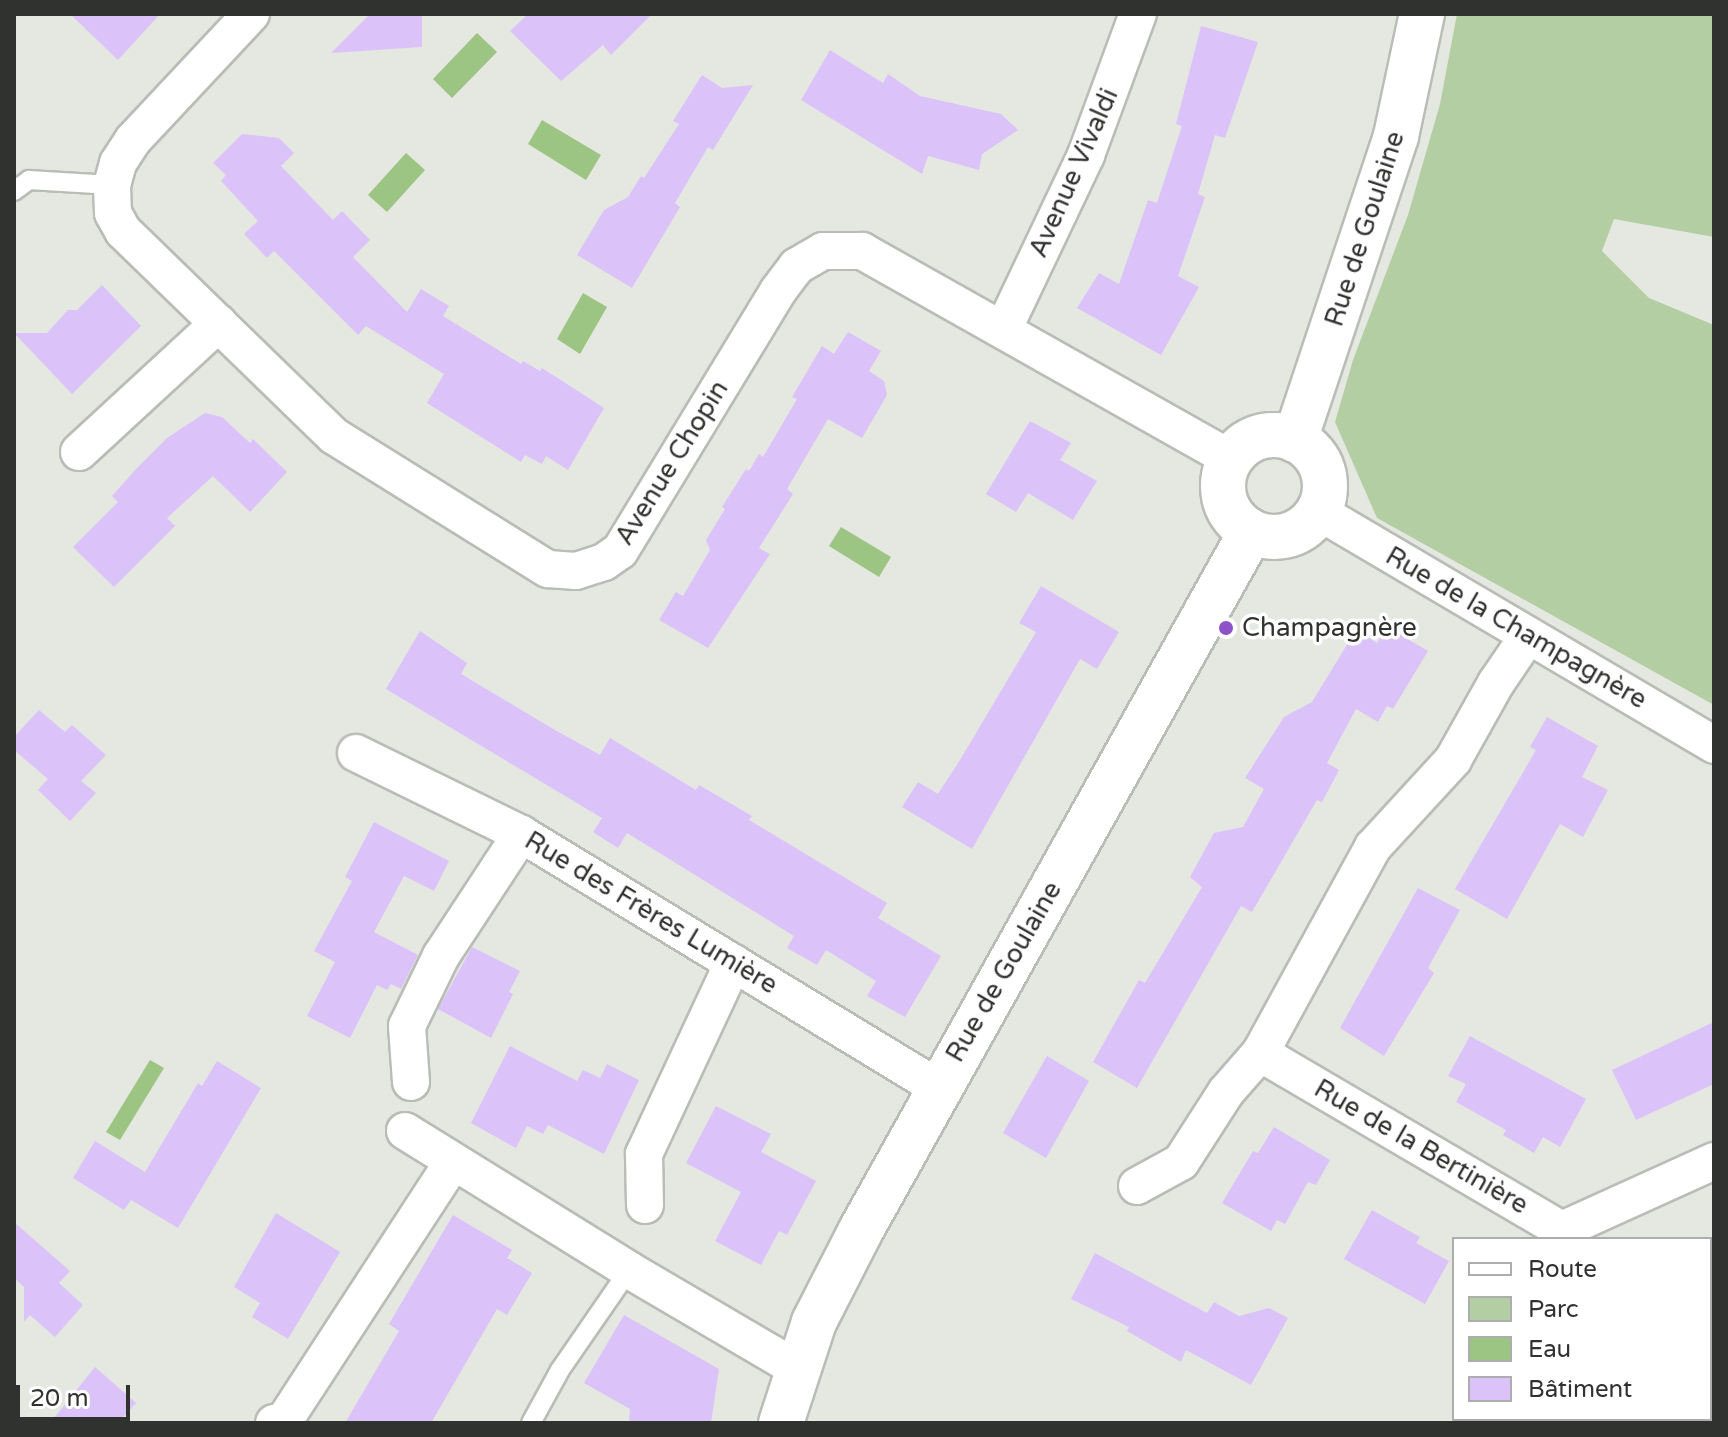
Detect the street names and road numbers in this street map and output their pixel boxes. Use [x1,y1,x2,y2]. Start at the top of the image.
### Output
street label: Avenue Vivaldi [1023,84,1125,262]
street label: Rue de Goulaine [1319,128,1411,330]
street label: Avenue Chopin [609,375,735,551]
street label: Rue de la Champagnère [1380,540,1652,716]
street label: Rue des Frères Lumière [519,825,783,1001]
street label: Rue de Goulaine [940,876,1068,1068]
street label: Rue de la Bertinière [1308,1073,1534,1221]

